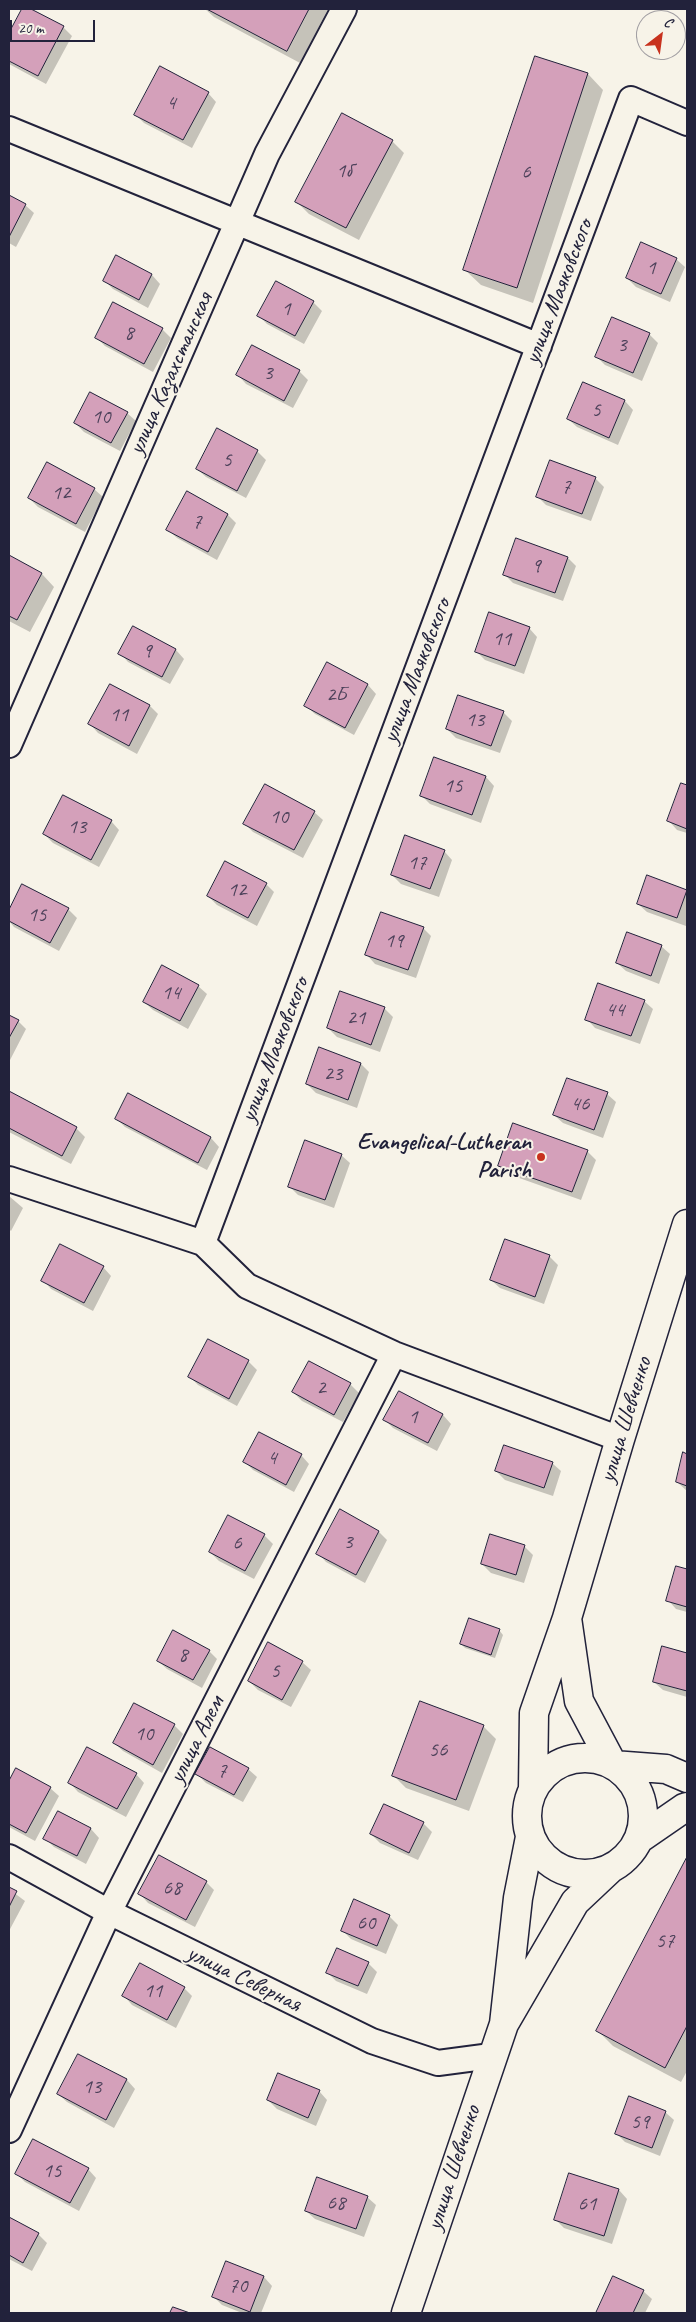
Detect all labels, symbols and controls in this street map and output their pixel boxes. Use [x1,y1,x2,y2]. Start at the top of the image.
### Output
scale bar [12,10,98,42]
north arrow [636,10,686,60]
text: С [661,13,675,32]
text: 20 m [18,19,44,38]
house number: 4 [166,90,176,116]
house number: 1б [336,158,352,184]
house number: 6 [521,159,531,185]
street label: улица Маяковского [518,215,600,369]
house number: 1 [646,255,656,281]
street label: улица Казахстанская [122,289,220,459]
house number: 1 [281,296,291,322]
house number: 8 [124,320,134,346]
house number: 3 [617,332,627,358]
house number: 3 [263,360,273,386]
house number: 5 [591,397,601,423]
house number: 10 [92,404,110,430]
house number: 5 [222,447,232,473]
house number: 7 [561,474,571,500]
house number: 12 [52,480,70,506]
house number: 7 [192,509,202,535]
house number: 9 [531,553,541,579]
street label: улица Маяковского [376,594,458,748]
house number: 11 [493,626,511,652]
house number: 9 [142,638,152,664]
house number: 2Б [326,682,346,708]
house number: 11 [110,702,128,728]
house number: 13 [466,707,484,733]
house number: 15 [444,773,462,799]
house number: 10 [270,804,288,830]
house number: 13 [68,814,86,840]
house number: 17 [408,850,426,876]
house number: 12 [228,877,246,903]
house number: 15 [28,902,46,928]
house number: 19 [385,928,403,954]
street label: улица Маяковского [234,973,316,1127]
house number: 14 [162,980,180,1006]
house number: 44 [606,997,624,1023]
house number: 21 [347,1005,365,1031]
house number: 23 [324,1061,342,1087]
house number: 46 [571,1091,589,1117]
place label: Evangelical-Lutheran Parish [357,1129,531,1185]
marker: Evangelical-Lutheran Parish [535,1151,547,1163]
street label: улица Шевченко [593,1354,659,1486]
house number: 2 [316,1375,326,1401]
house number: 1 [408,1404,418,1430]
house number: 4 [267,1445,277,1471]
house number: 3 [343,1529,353,1555]
house number: 6 [232,1530,242,1556]
house number: 8 [178,1642,188,1668]
house number: 5 [270,1658,280,1684]
street label: улица Алем [163,1691,231,1789]
house number: 10 [135,1721,153,1747]
house number: 56 [429,1737,447,1763]
house number: 7 [217,1758,227,1784]
house number: 68 [163,1875,181,1901]
house number: 60 [357,1910,375,1936]
house number: 57 [656,1928,674,1954]
street label: улица Северная [182,1939,306,2019]
house number: 11 [144,1978,162,2004]
house number: 13 [83,2074,101,2100]
street label: улица Шевченко [420,2102,488,2234]
house number: 59 [631,2109,649,2135]
house number: 15 [43,2158,61,2184]
house number: 68 [327,2190,345,2216]
house number: 61 [578,2191,596,2217]
house number: 70 [229,2273,247,2299]

